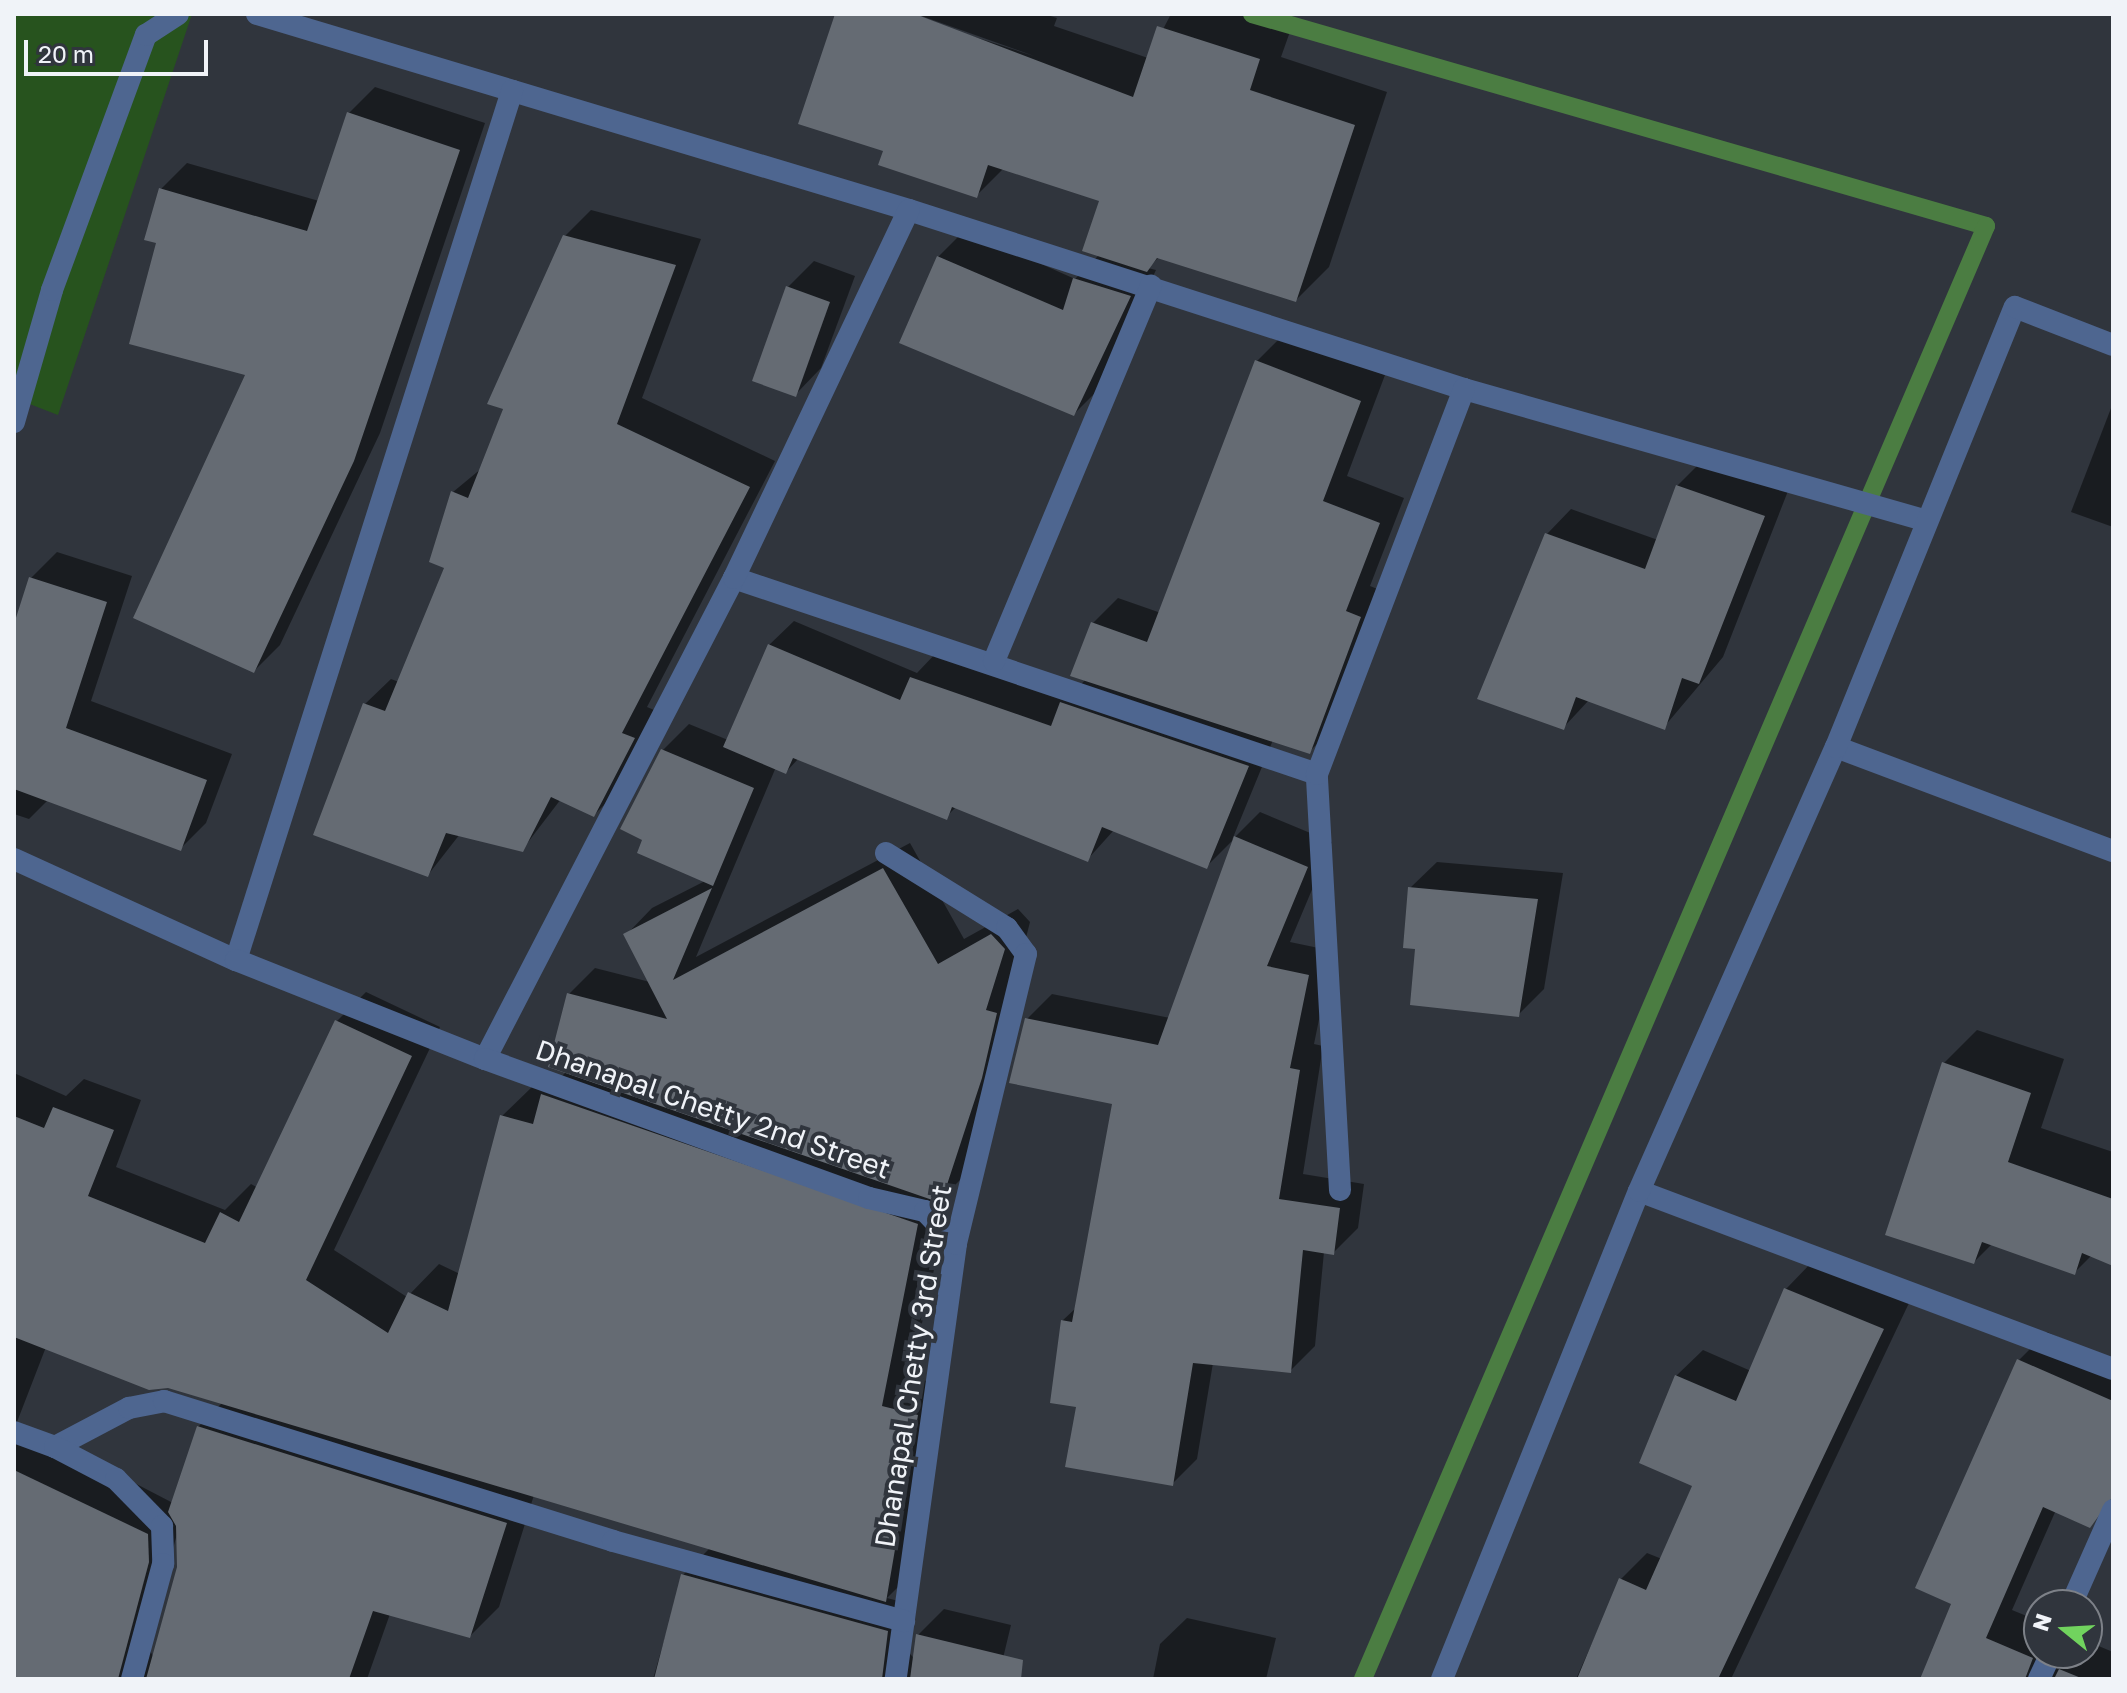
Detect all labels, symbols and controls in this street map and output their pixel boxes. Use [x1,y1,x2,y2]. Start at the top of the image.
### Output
scale bar [28,24,212,74]
text: 20 m [38,39,94,68]
street label: Dhanapal Chetty 2nd Street [531,1032,895,1186]
street label: Dhanapal Chetty 3rd Street [868,1182,958,1550]
north arrow [2023,1589,2103,1669]
text: N [2026,1610,2057,1634]

